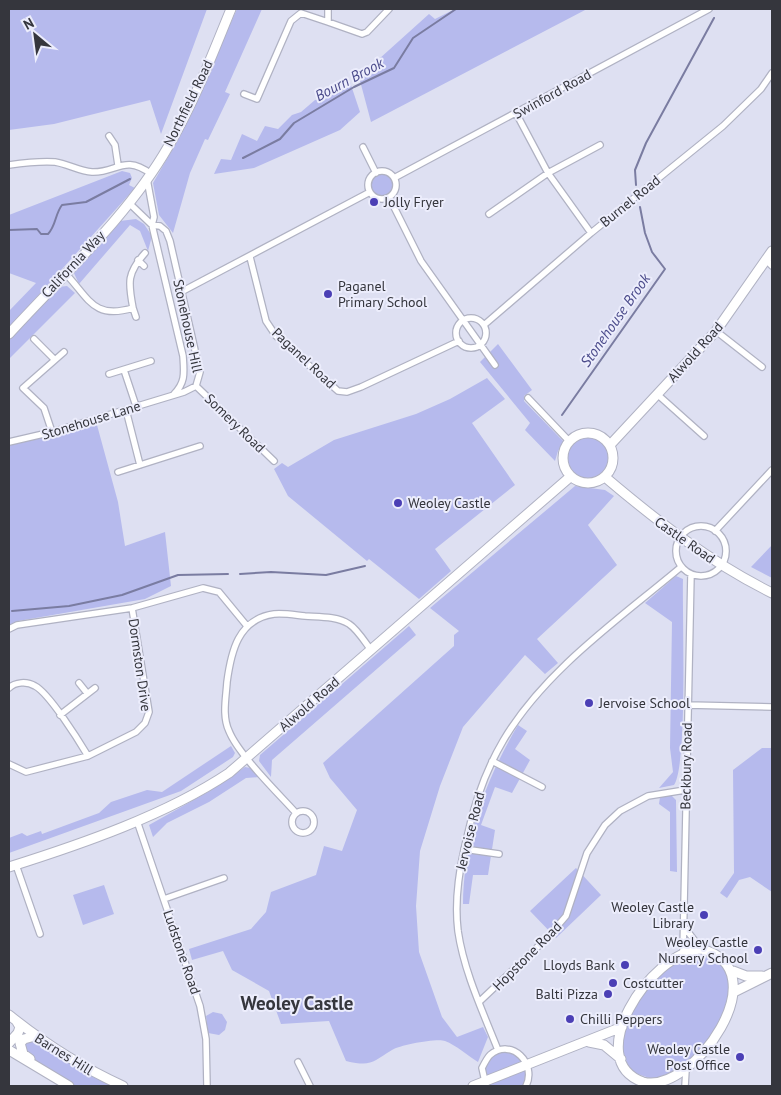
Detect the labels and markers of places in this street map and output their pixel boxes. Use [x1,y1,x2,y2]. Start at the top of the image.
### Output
place label: Jolly Fryer [383,193,444,211]
marker: Jolly Fryer [368,196,380,208]
place label: Paganel Primary School [338,277,427,311]
marker: Paganel Primary School [322,288,334,300]
place label: Weoley Castle [408,494,491,512]
marker: Weoley Castle [392,497,404,509]
place label: Jervoise School [598,694,690,712]
marker: Jervoise School [583,697,595,709]
place label: Weoley Castle Library [611,898,694,932]
marker: Weoley Castle Library [698,909,710,921]
place label: Weoley Castle Nursery School [658,933,748,967]
marker: Weoley Castle Nursery School [752,944,764,956]
place label: Lloyds Bank [543,956,615,974]
marker: Lloyds Bank [619,959,631,971]
place label: Costcutter [623,974,684,992]
marker: Costcutter [607,977,619,989]
place label: Balti Pizza [536,985,598,1003]
marker: Balti Pizza [602,988,614,1000]
place label: Chilli Peppers [580,1010,663,1028]
marker: Chilli Peppers [564,1013,576,1025]
place label: Weoley Castle Post Office [647,1040,730,1074]
marker: Weoley Castle Post Office [734,1051,746,1063]

